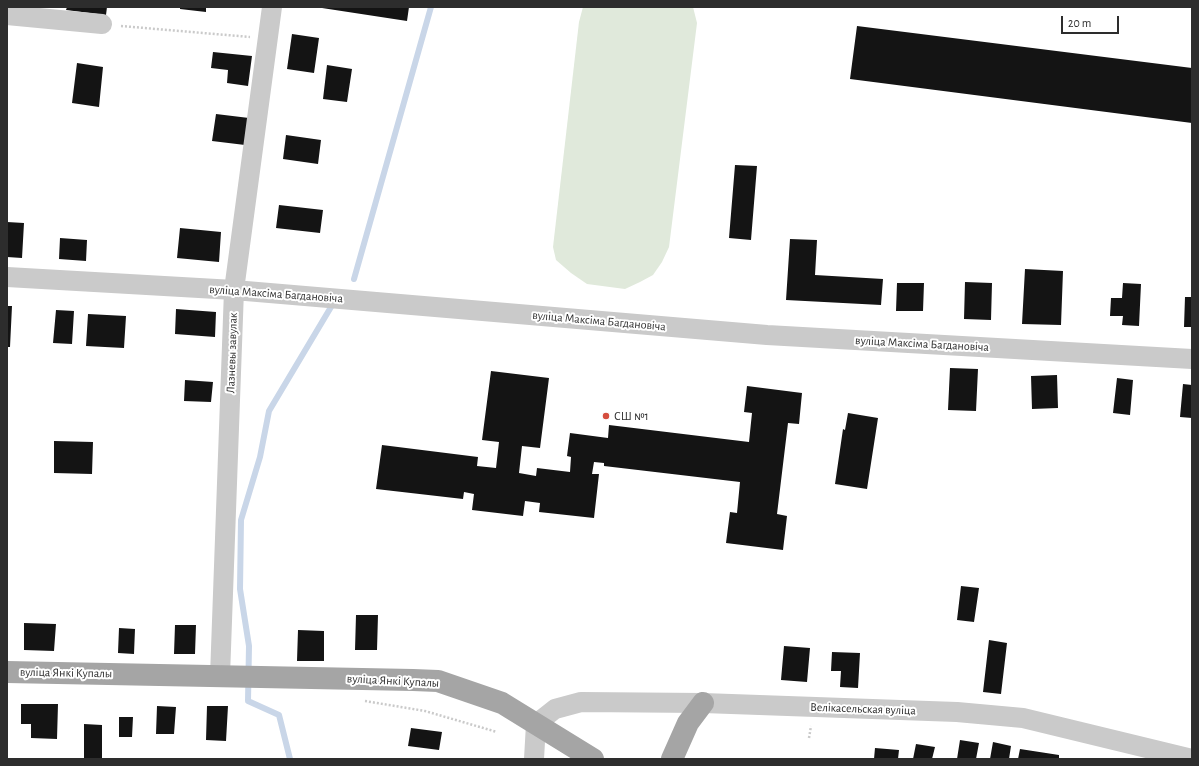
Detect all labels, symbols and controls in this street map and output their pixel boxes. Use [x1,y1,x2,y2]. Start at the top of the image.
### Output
scale bar [1063,8,1121,34]
text: 20 m [1068,17,1091,29]
street label: вуліца Максіма Багдановіча [209,282,343,306]
street label: вуліца Максіма Багдановіча [532,308,666,334]
street label: Лазневы завулак [223,312,241,394]
street label: вуліца Максіма Багдановіча [855,333,989,355]
place label: СШ №1 [614,409,649,423]
marker: СШ №1 [601,411,611,421]
street label: вуліца Янкі Купалы [20,665,112,681]
street label: вуліца Янкі Купалы [346,671,440,691]
street label: Велікасельская вуліца [810,700,916,718]

